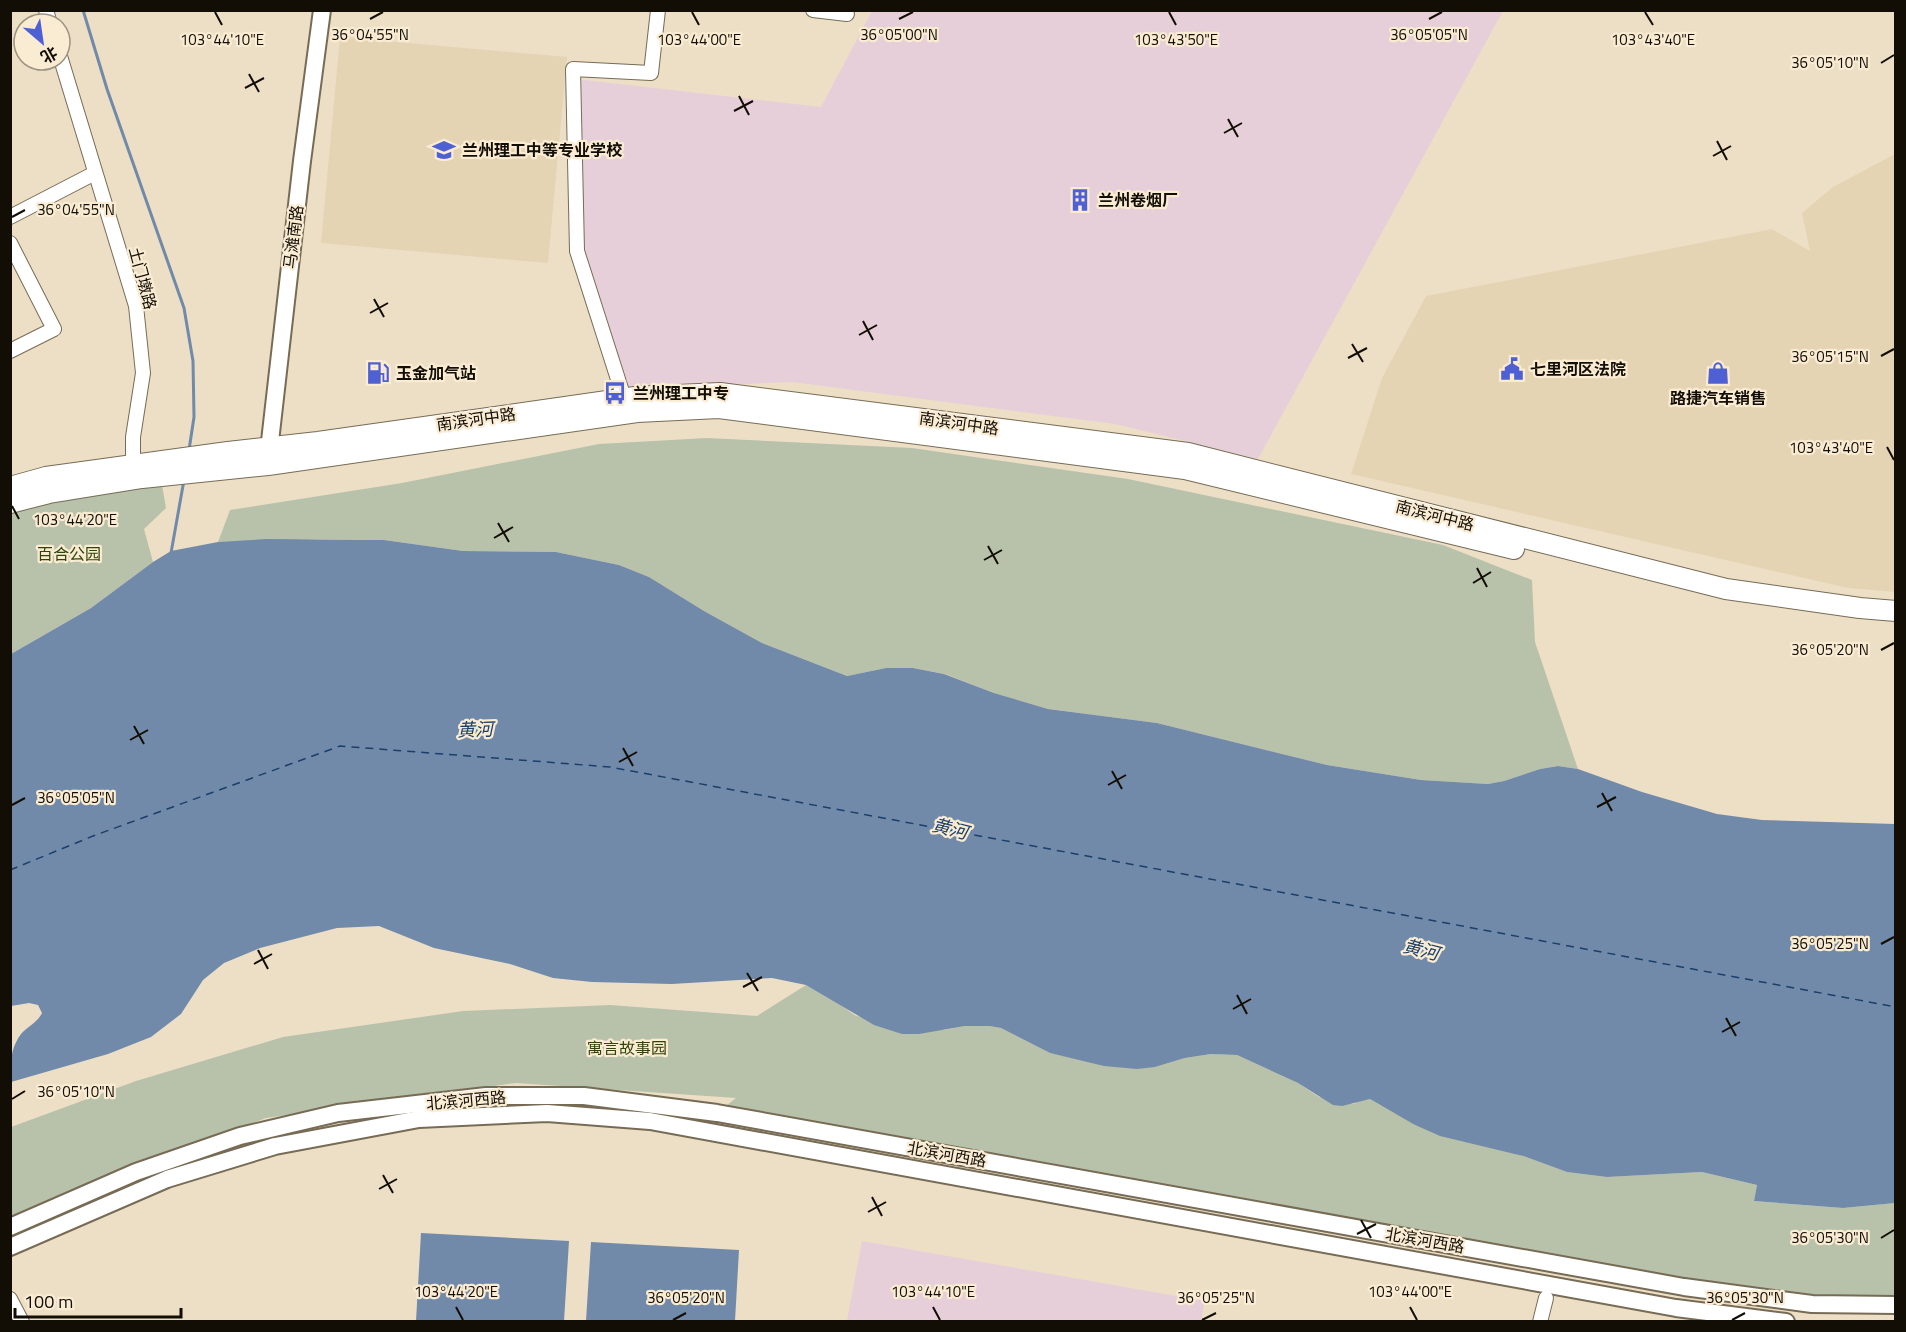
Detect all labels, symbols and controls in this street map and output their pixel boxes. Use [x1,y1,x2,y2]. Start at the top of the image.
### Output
north arrow [12,12,72,72]
text: 36°04'55"N [331,23,409,46]
text: 36°05'00"N [860,23,938,46]
text: 36°05'05"N [1390,23,1468,46]
text: 103°44'10"E [180,28,264,51]
text: 103°44'00"E [657,28,741,51]
text: 103°43'50"E [1134,28,1218,51]
text: 103°43'40"E [1611,28,1695,51]
text: 北 [36,41,62,69]
text: 36°05'10"N [1791,51,1869,74]
school or university icon: 兰州理工中等专业学校 [431,137,457,163]
place label: 兰州理工中等专业学校 [462,138,623,162]
building icon: 兰州卷烟厂 [1067,187,1093,213]
place label: 兰州卷烟厂 [1098,188,1178,212]
text: 36°04'55"N [37,198,115,221]
street label: 马滩南路 [277,204,309,270]
street label: 土门墩路 [123,244,163,312]
text: 36°05'15"N [1791,345,1869,368]
public building icon: 七里河区法院 [1499,356,1525,382]
place label: 七里河区法院 [1530,357,1626,381]
fuel station icon: 玉金加气站 [365,360,391,386]
shop icon: 路捷汽车销售 [1705,360,1731,386]
place label: 玉金加气站 [396,361,476,385]
bus stop icon: 兰州理工中专 [602,380,628,406]
place label: 兰州理工中专 [633,381,729,405]
place label: 路捷汽车销售 [1670,386,1766,410]
street label: 南滨河中路 [435,402,517,436]
street label: 南滨河中路 [918,406,1000,440]
text: 103°43'40"E [1789,436,1873,459]
street label: 南滨河中路 [1393,494,1477,536]
text: 103°44'20"E [33,508,117,531]
park label: 百合公园 [37,542,101,566]
text: 36°05'20"N [1791,638,1869,661]
water label: 黄河 [457,715,496,744]
text: 36°05'05"N [37,786,115,809]
water label: 黄河 [929,811,974,847]
water label: 黄河 [1400,932,1445,968]
text: 36°05'25"N [1791,932,1869,955]
park label: 寓言故事园 [587,1036,667,1060]
text: 36°05'10"N [37,1080,115,1103]
street label: 北滨河西路 [425,1085,507,1115]
street label: 北滨河西路 [906,1135,988,1173]
street label: 北滨河西路 [1384,1221,1466,1259]
text: 36°05'30"N [1791,1226,1869,1249]
text: 103°44'20"E [414,1280,498,1303]
text: 103°44'10"E [891,1280,975,1303]
text: 103°44'00"E [1368,1280,1452,1303]
scale bar [15,1281,182,1319]
text: 36°05'20"N [647,1286,725,1309]
text: 36°05'25"N [1177,1286,1255,1309]
text: 36°05'30"N [1706,1286,1784,1309]
text: 100 m [24,1288,73,1315]

